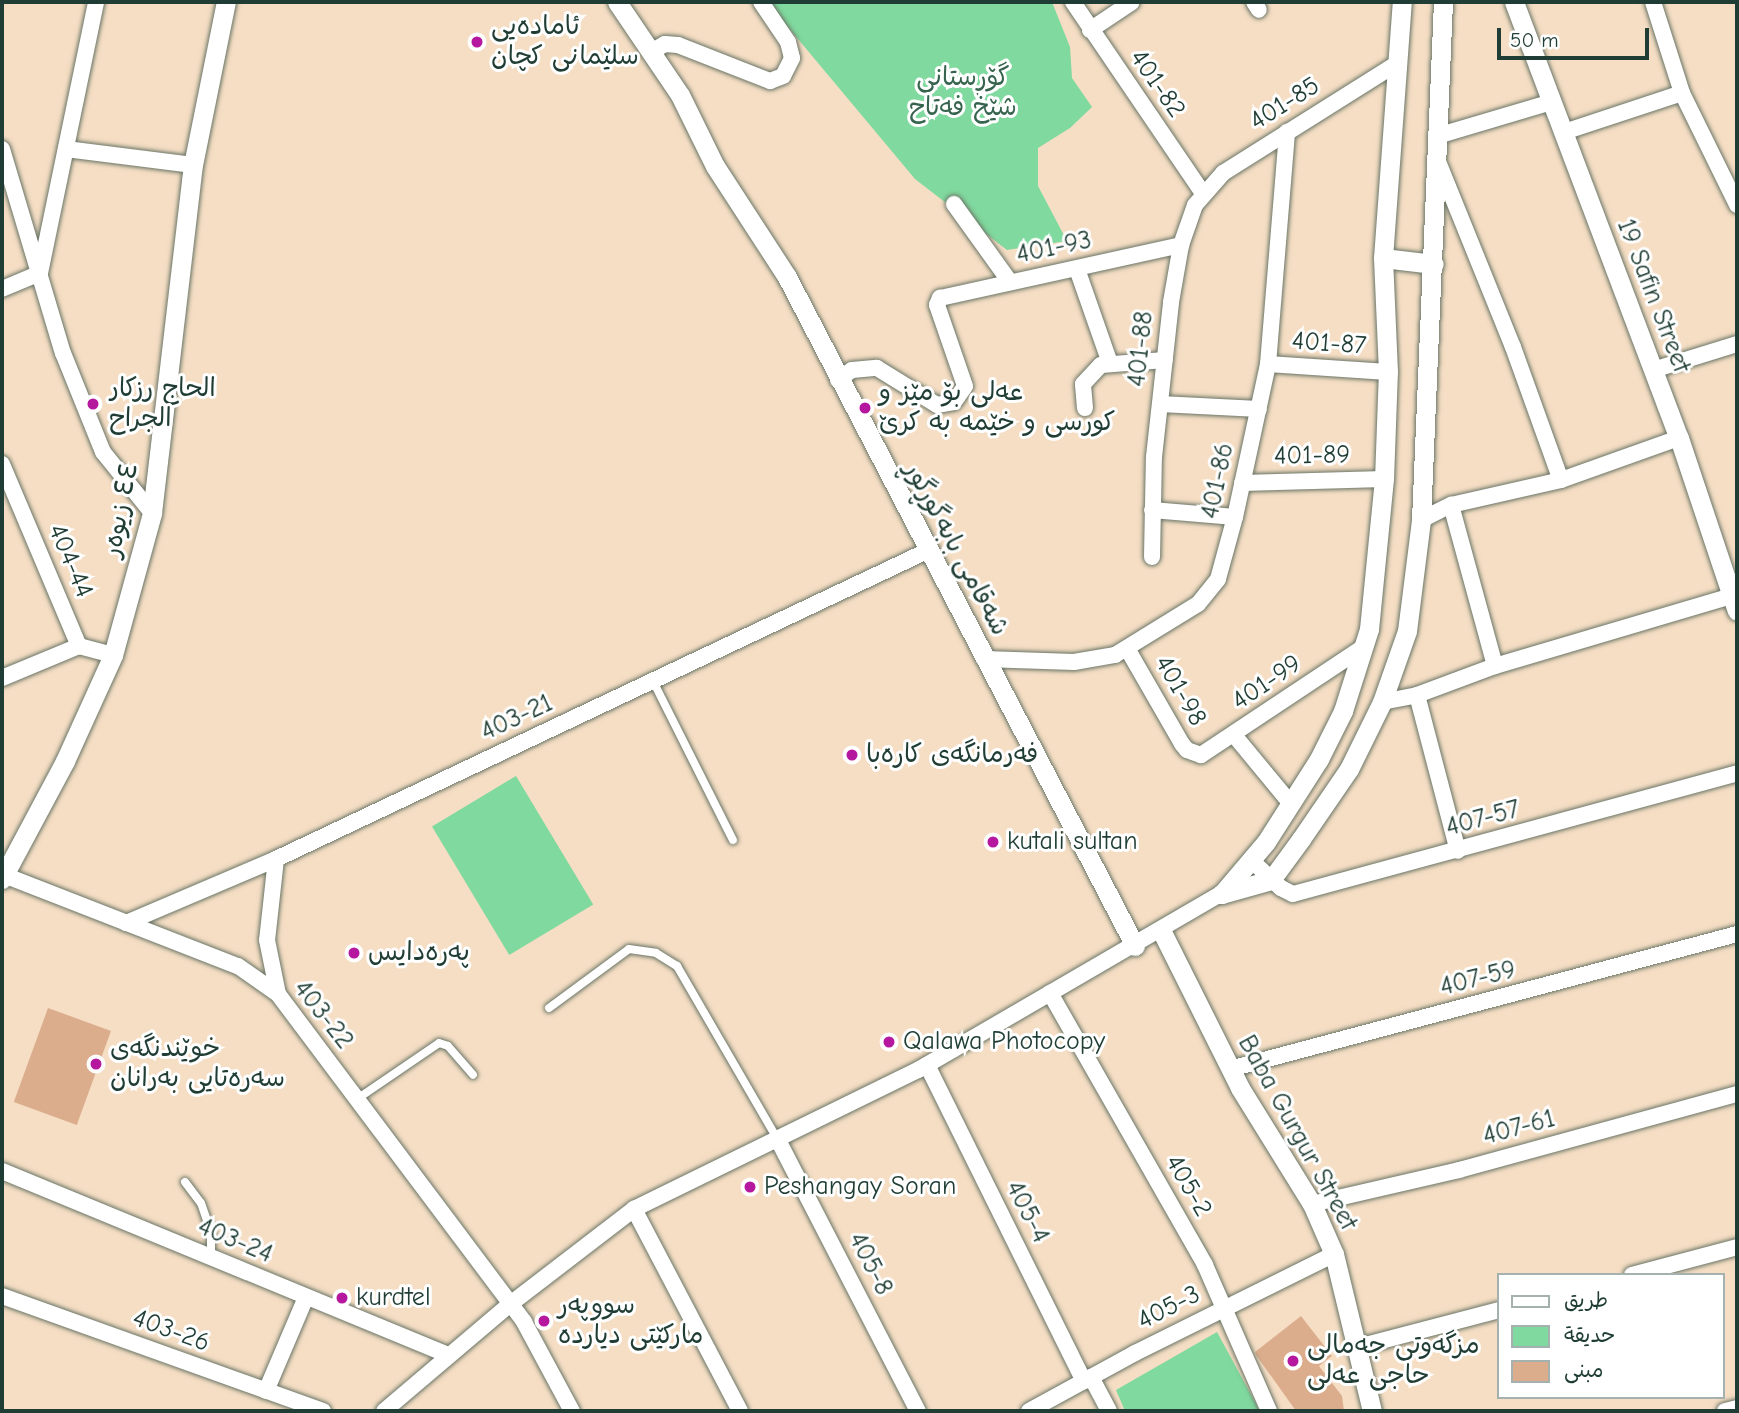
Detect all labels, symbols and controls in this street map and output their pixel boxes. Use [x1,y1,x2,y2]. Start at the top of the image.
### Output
place label: ئامادەیی سلێمانی کچان [491,11,639,72]
scale bar [1501,14,1653,58]
text: 50 m [1510,28,1559,52]
marker: ئامادەیی سلێمانی کچان [469,34,485,50]
street label: 401-82 [1122,44,1192,124]
park label: گۆڕستانی شێخ فەتاح [909,62,1017,124]
street label: 401-85 [1244,70,1326,138]
street label: 19 Safin Street [1609,215,1697,377]
street label: 401-93 [1014,225,1094,271]
street label: 401-88 [1122,310,1160,388]
street label: 401-87 [1291,326,1367,362]
place label: الحاج رزكار الجراح [109,373,216,434]
place label: عەلی بۆ مێز و کورسی و خێمە بە کرێ [879,377,1115,438]
marker: الحاج رزكار الجراح [83,394,103,414]
marker: عەلی بۆ مێز و کورسی و خێمە بە کرێ [857,400,873,416]
street label: 401-86 [1195,440,1241,522]
street label: 401-89 [1274,440,1350,472]
street label: شەقامی بابەگوڕگوڕ [897,457,1015,641]
street label: ٤٤ زیوەر [97,460,145,560]
street label: 404-44 [41,520,99,602]
street label: 401-99 [1226,649,1308,717]
street label: 401-98 [1147,650,1213,732]
street label: 403-21 [476,688,558,748]
place label: فەرمانگەی کارەبا [866,739,1038,771]
marker: فەرمانگەی کارەبا [844,747,860,763]
street label: 407-57 [1443,794,1523,844]
place label: kutali sultan [1007,826,1138,858]
marker: kutali sultan [985,834,1001,850]
place label: پەرەدایس [368,937,470,969]
marker: پەرەدایس [346,945,362,961]
street label: 407-59 [1437,955,1519,1003]
street label: 403-22 [286,974,360,1056]
place label: Qalawa Photocopy [903,1026,1105,1058]
street label: Baba Gurgur Street [1230,1030,1364,1236]
place label: خوێندنگەی سەرەتایی بەرانان [110,1033,285,1094]
marker: Qalawa Photocopy [881,1034,897,1050]
marker: خوێندنگەی سەرەتایی بەرانان [88,1056,104,1072]
street label: 407-61 [1479,1103,1559,1153]
street label: 405-2 [1158,1149,1218,1223]
place label: Peshangay Soran [764,1171,956,1203]
street label: 405-4 [998,1176,1056,1248]
marker: Peshangay Soran [742,1179,758,1195]
street label: 403-24 [193,1211,277,1271]
street label: 405-8 [841,1227,899,1301]
legend [1498,1273,1725,1399]
street label: 405-3 [1132,1279,1206,1337]
place label: kurdtel [356,1282,431,1314]
text: طريق [1564,1288,1608,1312]
marker: kurdtel [334,1290,350,1306]
place label: سووپەر مارکێتی دیاردە [558,1290,703,1352]
street label: 403-26 [128,1303,214,1359]
marker: سووپەر مارکێتی دیاردە [536,1313,552,1329]
text: حديقة [1564,1323,1615,1347]
place label: مزگەوتی جەمالی حاجی عەلی [1307,1330,1480,1392]
marker: مزگەوتی جەمالی حاجی عەلی [1285,1353,1301,1369]
text: مبنى [1564,1358,1603,1382]

